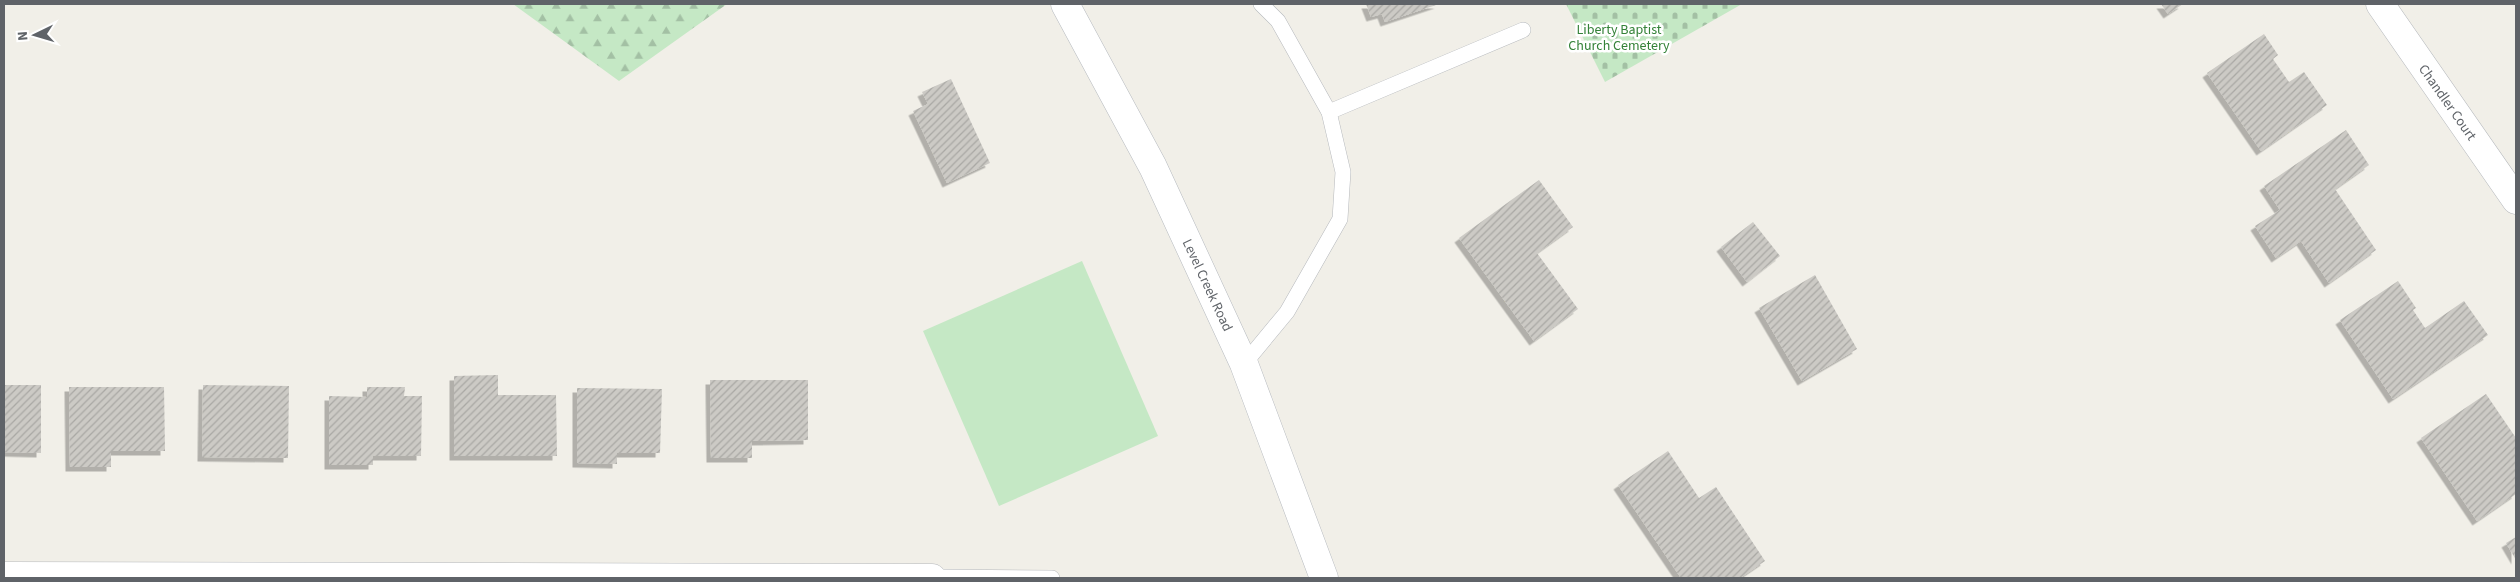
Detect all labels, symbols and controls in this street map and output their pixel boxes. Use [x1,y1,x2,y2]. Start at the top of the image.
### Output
north arrow [10,10,60,60]
park label: Liberty Baptist Church Cemetery [1568,20,1670,56]
text: N [13,31,33,42]
street label: Chandler Court [2413,60,2481,145]
street label: Level Creek Road [1177,236,1237,335]

